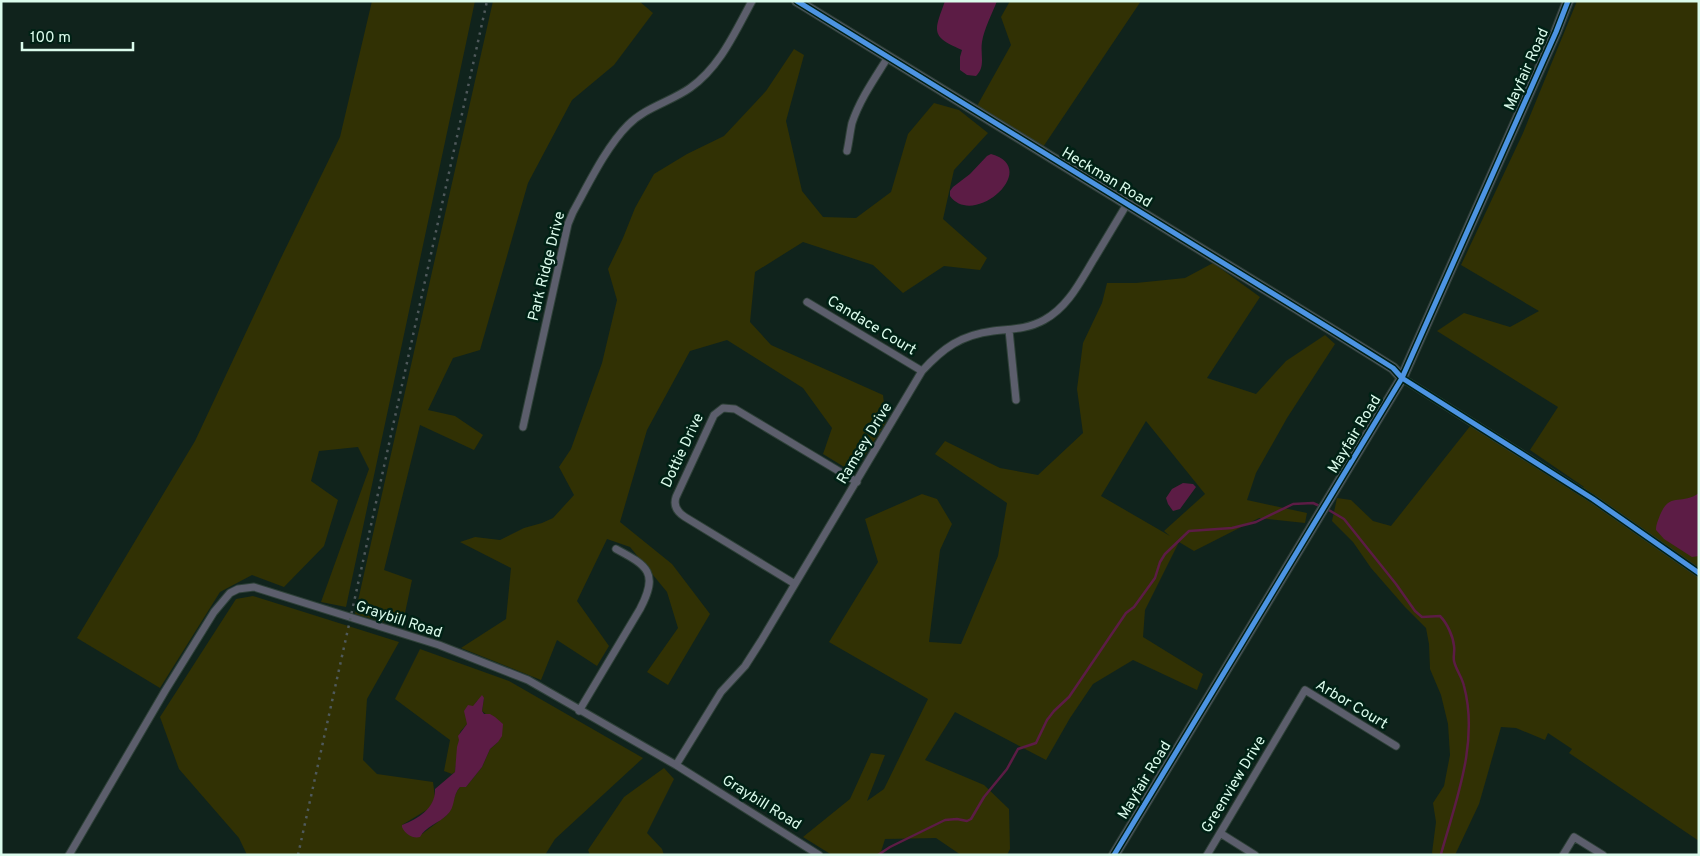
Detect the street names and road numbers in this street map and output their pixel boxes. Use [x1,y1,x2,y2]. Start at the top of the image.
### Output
street label: Mayfair Road [1501,25,1554,114]
street label: Heckman Road [1058,144,1155,213]
street label: Park Ridge Drive [525,210,570,323]
street label: Candace Court [823,292,919,360]
street label: Mayfair Road [1324,392,1386,477]
street label: Ramsey Drive [833,399,897,488]
street label: Dottie Drive [658,410,709,491]
street label: Graybill Road [353,597,444,643]
street label: Arbor Court [1312,676,1391,734]
street label: Greenview Drive [1198,733,1271,837]
street label: Mayfair Road [1114,738,1176,823]
street label: Graybill Road [718,771,804,835]

